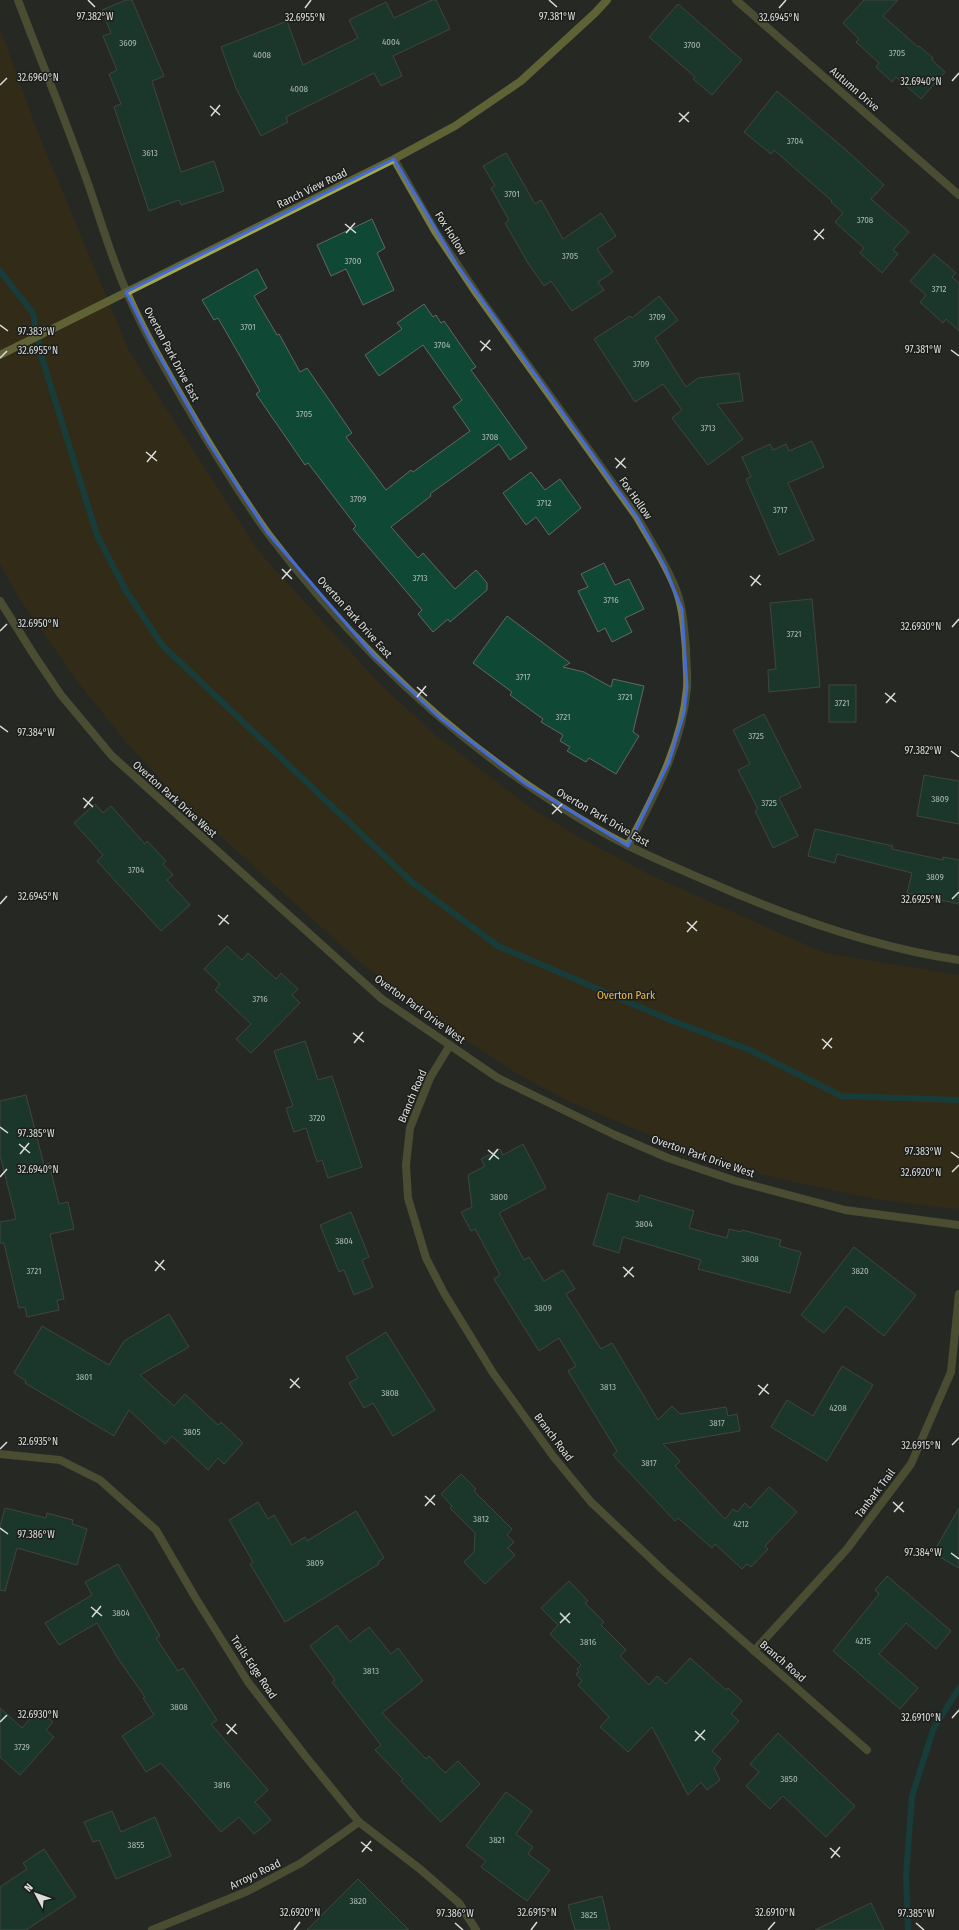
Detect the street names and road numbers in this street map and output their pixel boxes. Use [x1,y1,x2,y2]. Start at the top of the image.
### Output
street label: Autumn Drive [827,64,882,114]
street label: Ranch View Road [275,166,349,211]
street label: Fox Hollow [432,209,469,257]
street label: Overton Park Drive East [141,305,202,404]
street label: Fox Hollow [616,475,655,522]
street label: Overton Park Drive East [315,574,395,661]
street label: Overton Park Drive West [130,758,220,841]
street label: Overton Park Drive East [554,785,652,850]
street label: Overton Park Drive West [372,972,468,1047]
street label: Branch Road [395,1068,430,1125]
street label: Overton Park Drive West [649,1133,757,1180]
street label: Branch Road [531,1411,576,1464]
street label: Tanbark Trail [853,1466,898,1520]
street label: Trails Edge Road [228,1633,279,1701]
street label: Branch Road [757,1638,808,1685]
street label: Arroyo Road [228,1857,283,1892]

